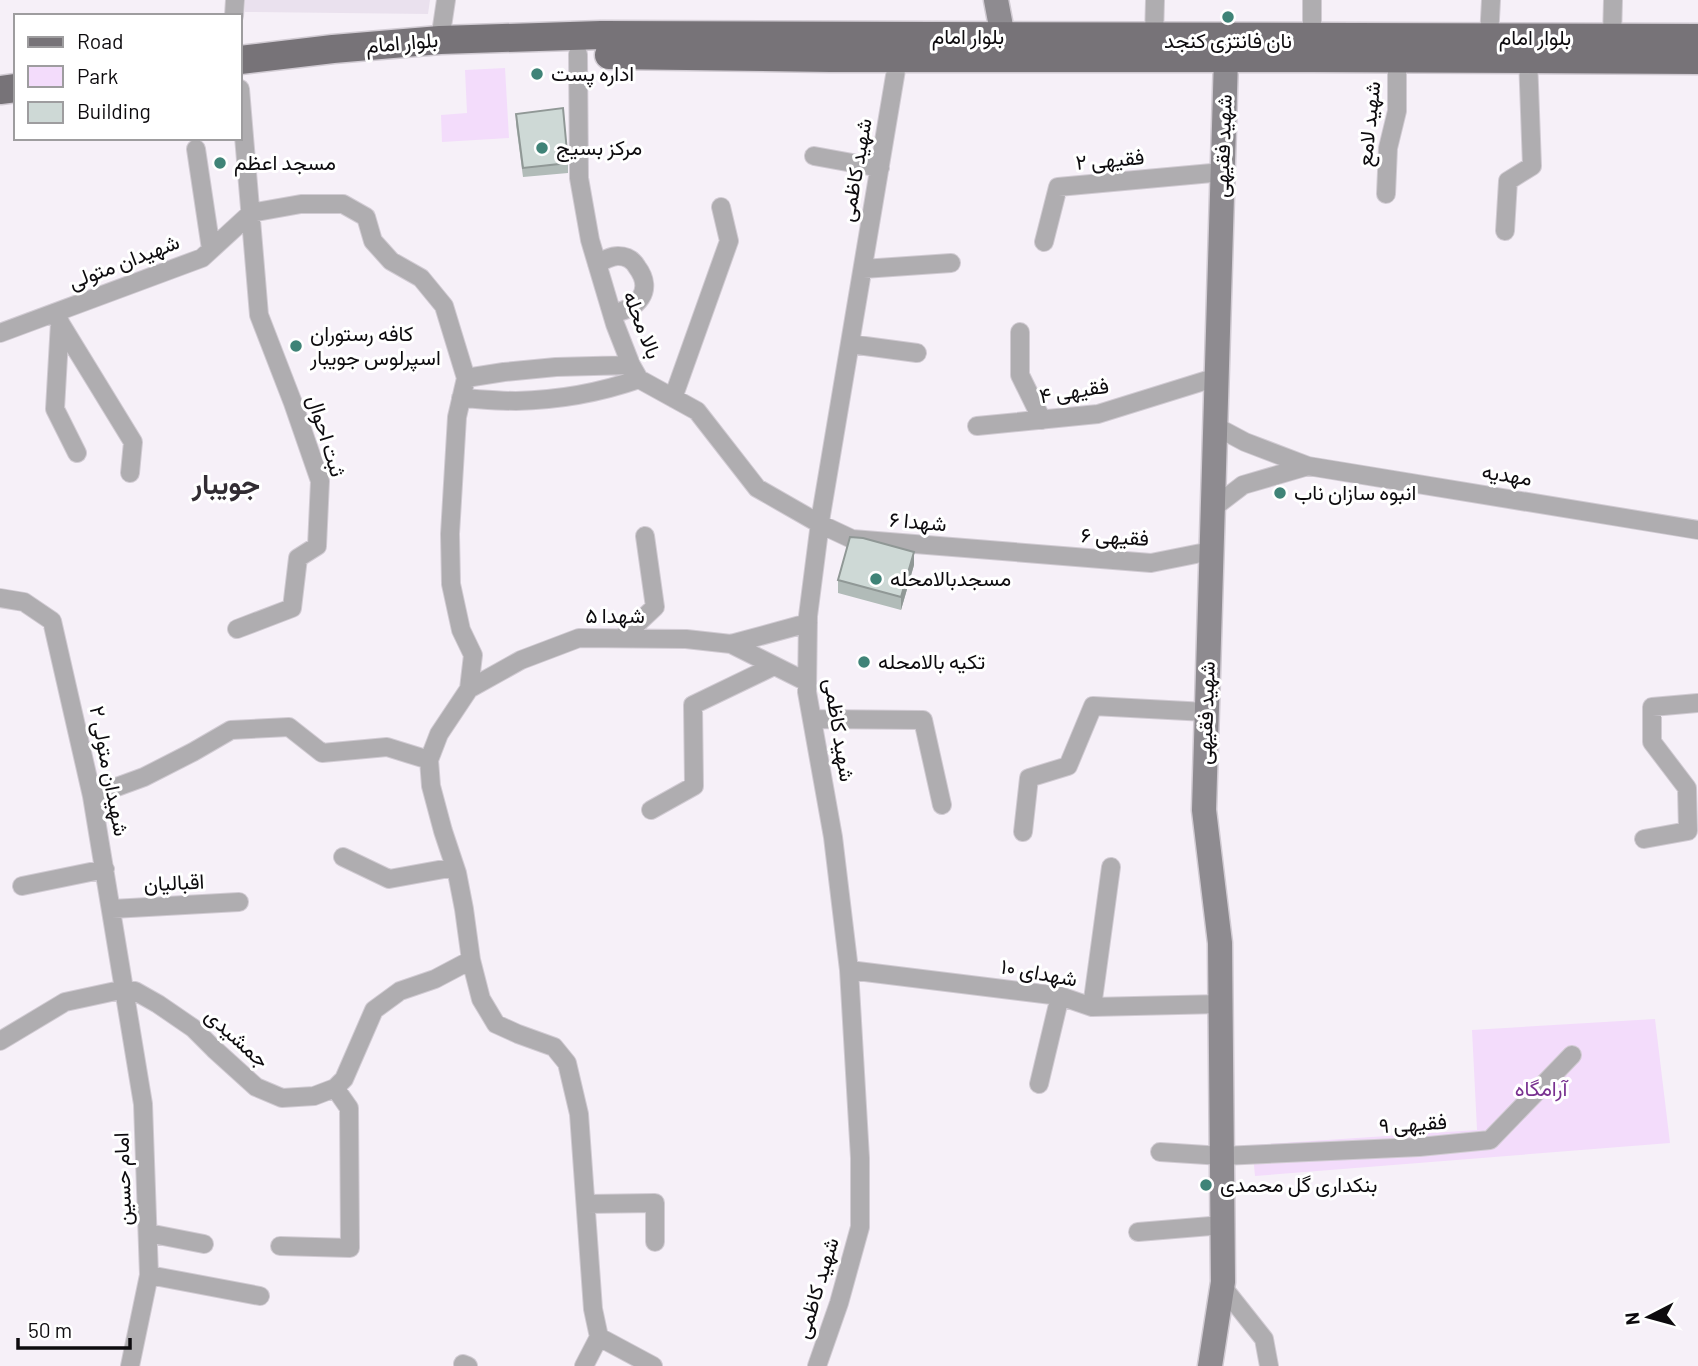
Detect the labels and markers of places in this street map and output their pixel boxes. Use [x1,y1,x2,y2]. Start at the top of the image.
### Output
marker: نان فانتزی کنجد [1220,9,1236,25]
place label: نان فانتزی کنجد [1164,27,1292,54]
place label: اداره پست [551,60,634,88]
marker: اداره پست [529,66,545,82]
place label: مرکز بسیج [556,134,642,162]
marker: مرکز بسیج [534,140,550,156]
place label: مسجد اعظم [234,149,336,177]
marker: مسجد اعظم [212,155,228,171]
place label: کافه رستوران اسپرلوس جویبار [309,320,441,372]
marker: کافه رستوران اسپرلوس جویبار [288,338,304,354]
place label: انبوه سازان ناب [1294,479,1416,506]
marker: انبوه سازان ناب [1272,485,1288,501]
place label: مسجدبالامحله [890,565,1011,591]
marker: مسجدبالامحله [868,571,884,587]
place label: تکیه بالامحله [878,648,985,674]
marker: تکیه بالامحله [856,654,872,670]
place label: بنکداری گل محمدی [1220,1171,1377,1198]
marker: بنکداری گل محمدی [1198,1177,1214,1193]

